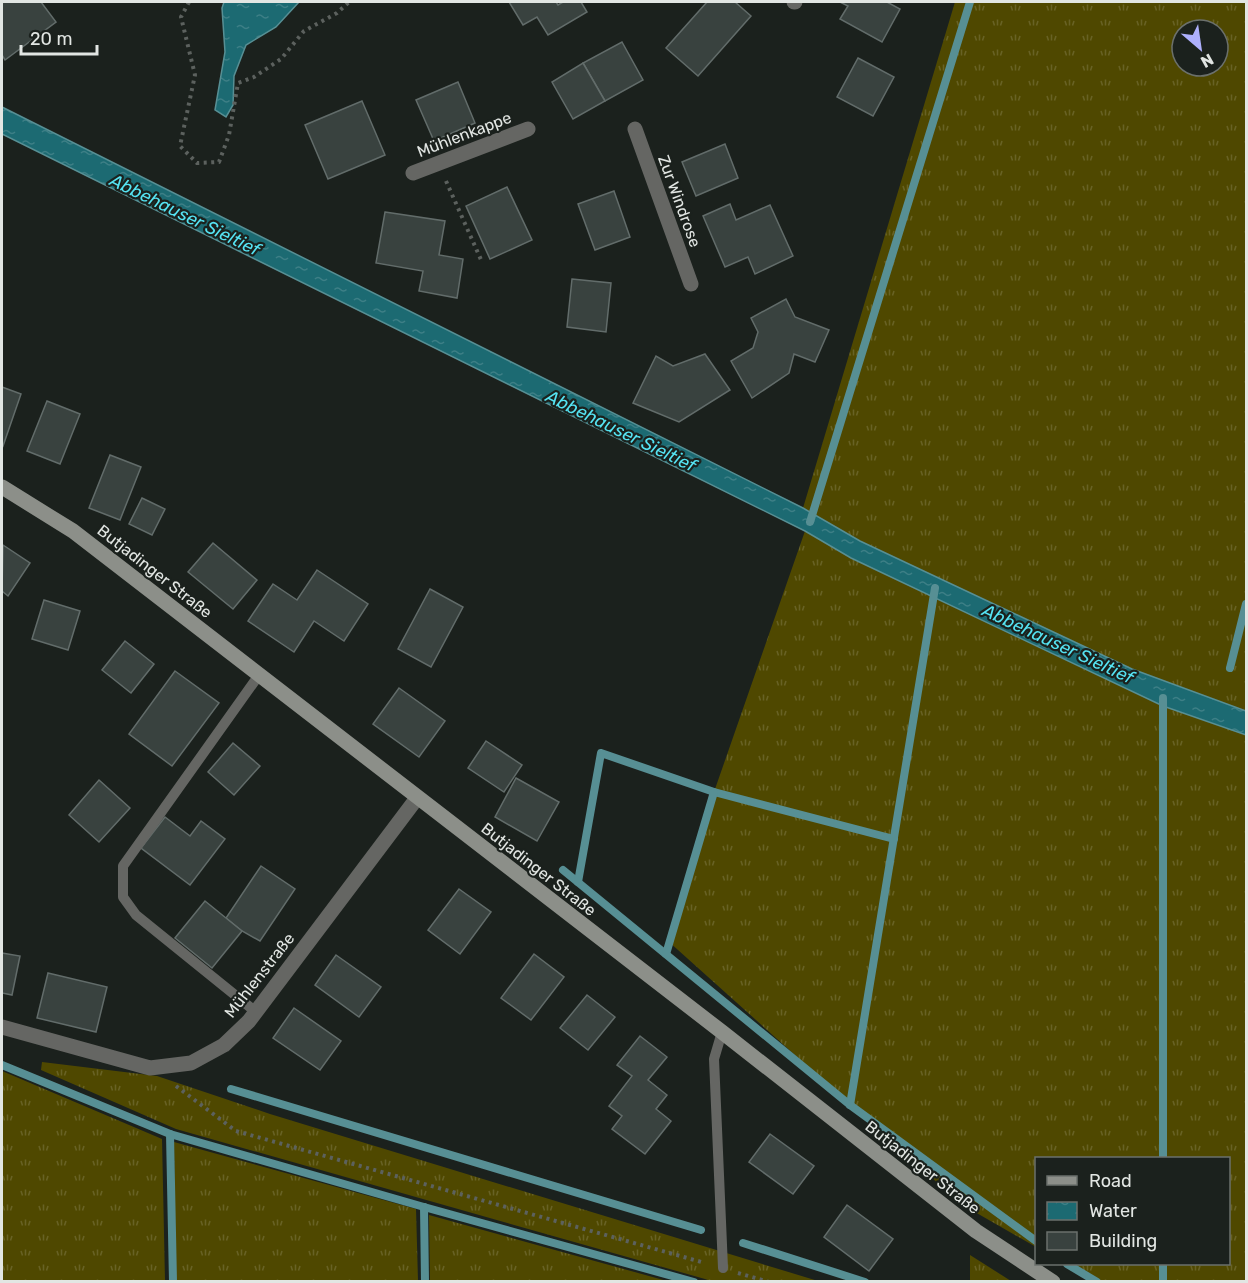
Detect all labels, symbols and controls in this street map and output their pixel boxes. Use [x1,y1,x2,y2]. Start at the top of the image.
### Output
scale bar [21,18,98,56]
north arrow [1170,18,1230,78]
text: 20 m [30,28,72,50]
text: N [1197,50,1217,72]
street label: Mühlenkappe [414,108,514,161]
street label: Zur Windrose [654,153,705,250]
water label: Abbehauser Sieltief [106,169,266,262]
water label: Abbehauser Sieltief [542,385,702,478]
street label: Butjadinger Straße [94,521,216,622]
water label: Abbehauser Sieltief [978,599,1139,690]
street label: Butjadinger Straße [478,819,600,920]
street label: Mühlenstraße [220,929,298,1021]
street label: Butjadinger Straße [862,1117,984,1218]
legend [1035,1157,1230,1265]
text: Road [1089,1170,1132,1192]
text: Water [1089,1200,1137,1222]
text: Building [1089,1230,1157,1252]

